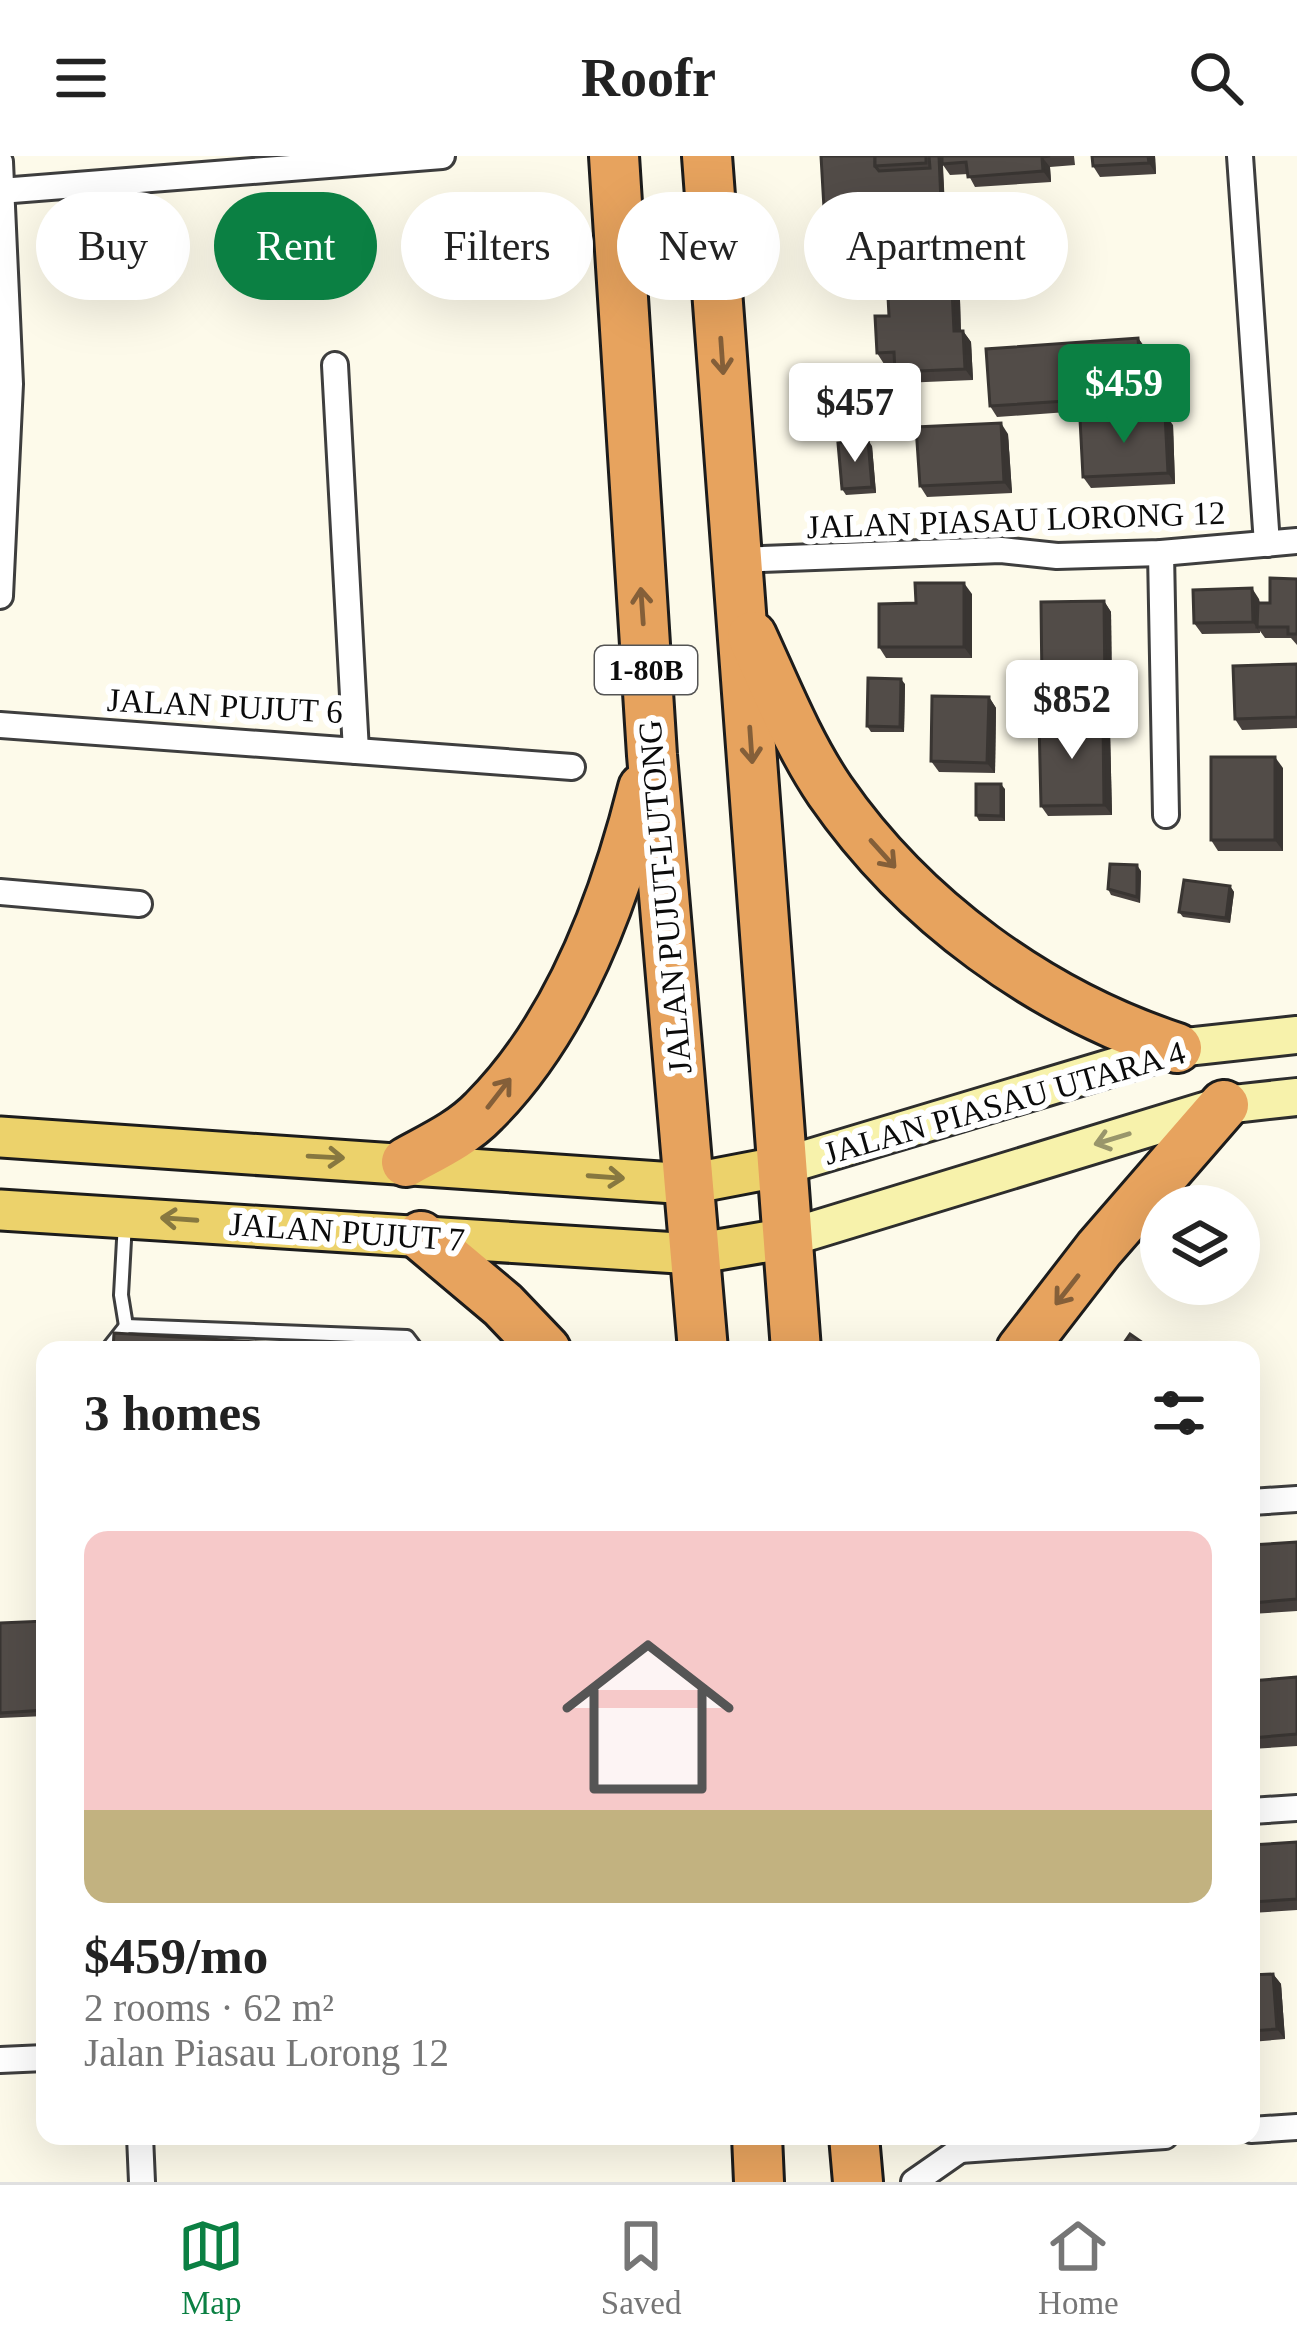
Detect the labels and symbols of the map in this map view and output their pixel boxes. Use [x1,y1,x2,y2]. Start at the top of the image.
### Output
one-way arrow [710,336,733,375]
pin: $459 [1053,344,1195,446]
pin: $457 [784,363,926,465]
street label: JALAN PIASAU LORONG 12 [806,495,1226,545]
one-way arrow [631,587,654,626]
road number: 1-80B [595,646,697,694]
pin: $852 [1001,660,1143,762]
street label: JALAN PUJUT 6 [106,682,344,730]
street label: JALAN PUJUT-LUTONG [632,719,698,1075]
one-way arrow [740,725,763,764]
one-way arrow [869,839,896,869]
street label: JALAN PIASAU UTARA 4 [819,1034,1189,1172]
one-way arrow [485,1077,512,1109]
one-way arrow [1094,1129,1132,1151]
one-way arrow [306,1146,345,1169]
one-way arrow [586,1166,625,1189]
street label: JALAN PUJUT 7 [228,1206,466,1258]
one-way arrow [160,1207,199,1230]
one-way arrow [1054,1273,1081,1305]

